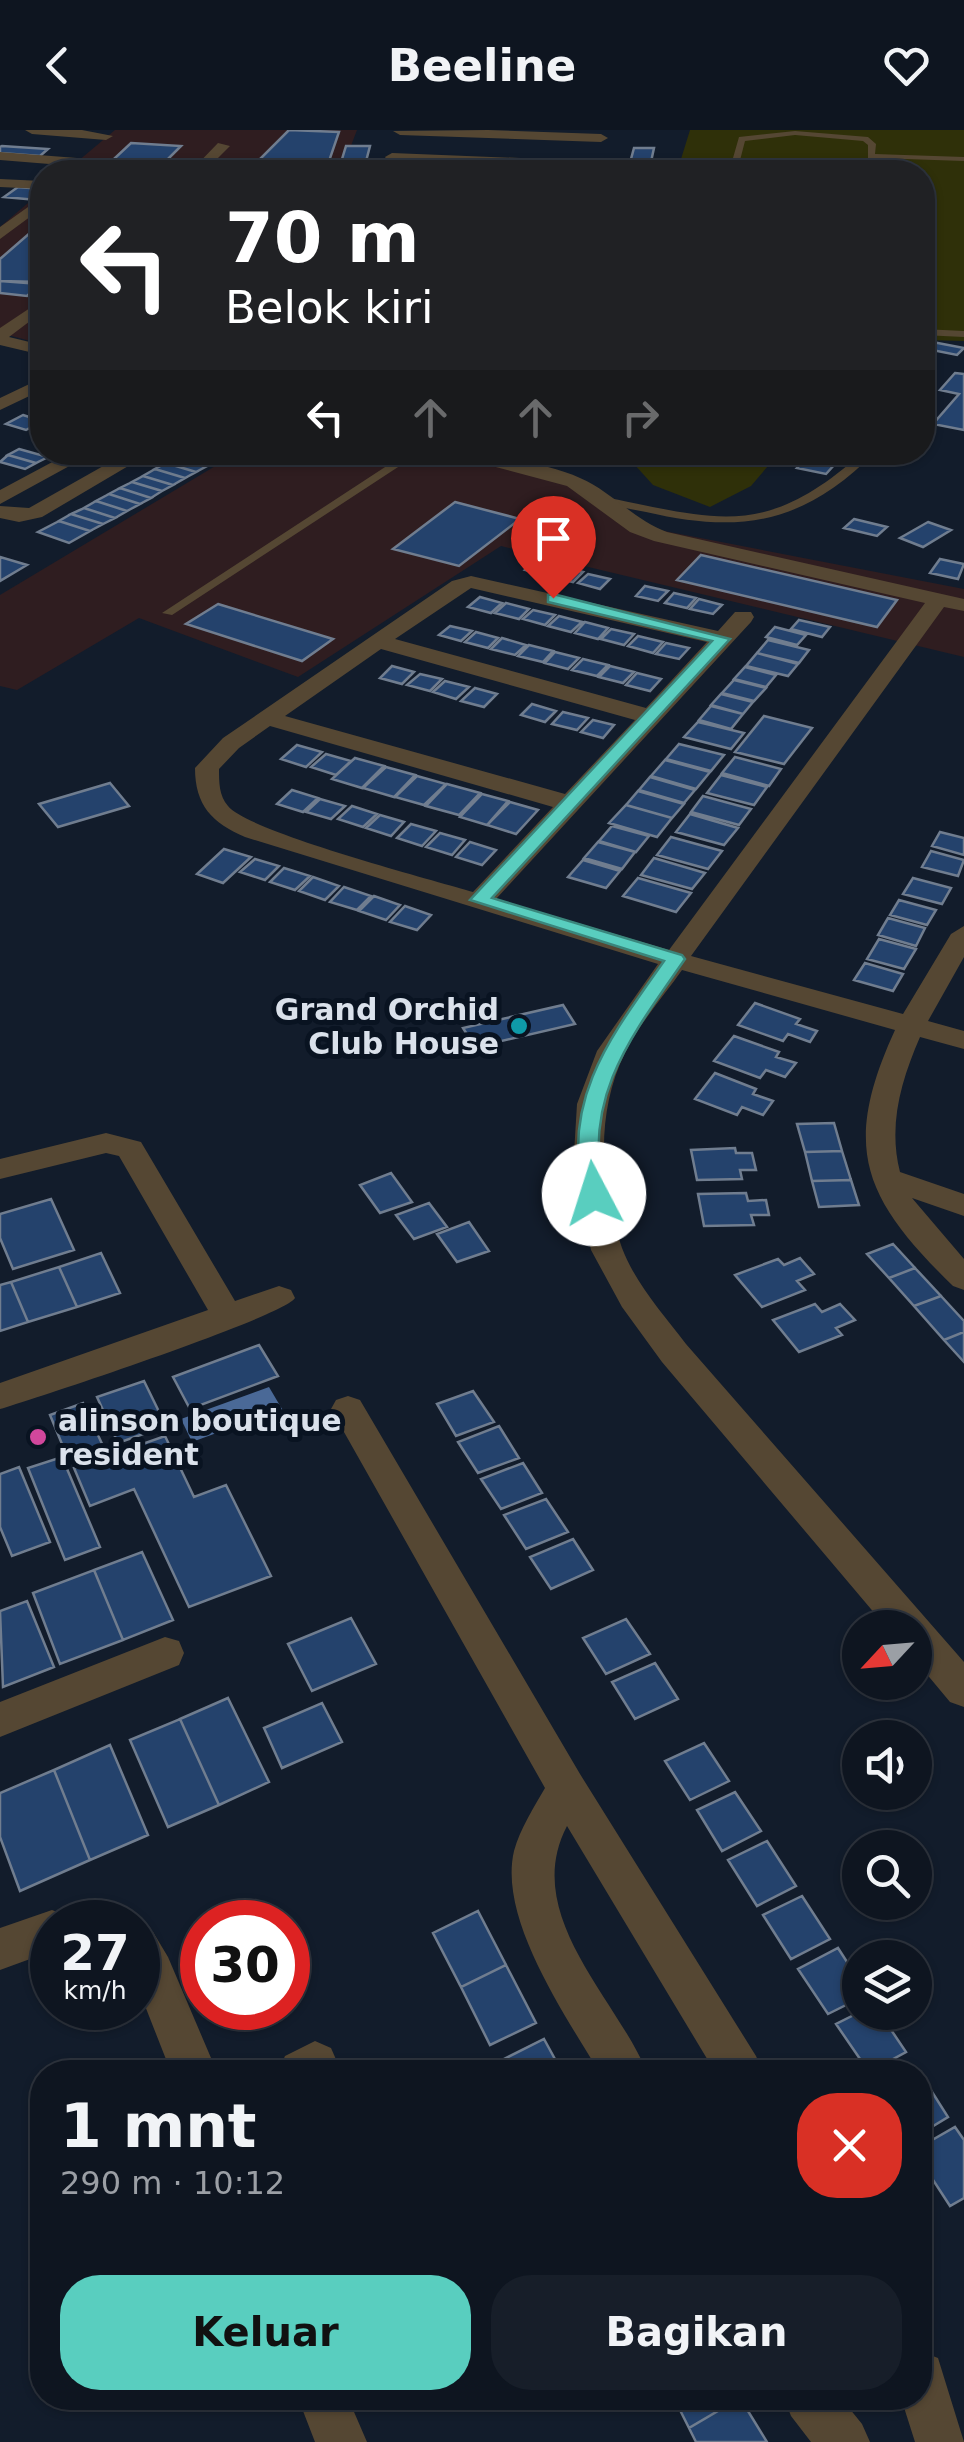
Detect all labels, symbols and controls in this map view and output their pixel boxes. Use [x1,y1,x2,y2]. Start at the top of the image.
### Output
icon: back [30,38,85,93]
icon: heart [879,38,934,93]
text: Beeline [388,39,576,92]
text: 70 m [225,197,420,279]
icon: left [60,200,190,330]
text: Belok kiri [225,281,434,334]
icon: left [298,390,353,445]
icon: ahead [403,390,458,445]
icon: ahead [508,390,563,445]
icon: right [613,390,668,445]
pin [511,496,596,599]
icon: arrive [526,511,581,566]
place label: Grand Orchid Club House [275,992,499,1061]
marker: Grand Orchid Club House [508,1015,530,1037]
position arrow [542,1142,646,1246]
place label: alinson boutique resident [58,1403,342,1472]
marker: alinson boutique resident [27,1426,49,1448]
north arrow [842,1610,932,1700]
map controls [842,1610,932,2030]
button: sound [842,1720,932,1810]
button: search [842,1830,932,1920]
speed limit sign: 30 [180,1900,310,2030]
text: 27 [60,1924,130,1982]
button: layers [842,1940,932,2030]
text: km/h [63,1976,127,2005]
text: 1 mnt [60,2091,257,2161]
button: close [797,2093,902,2198]
text: 290 m · 10:12 [60,2164,285,2202]
button: Keluar [60,2275,471,2390]
button: Bagikan [491,2275,902,2390]

